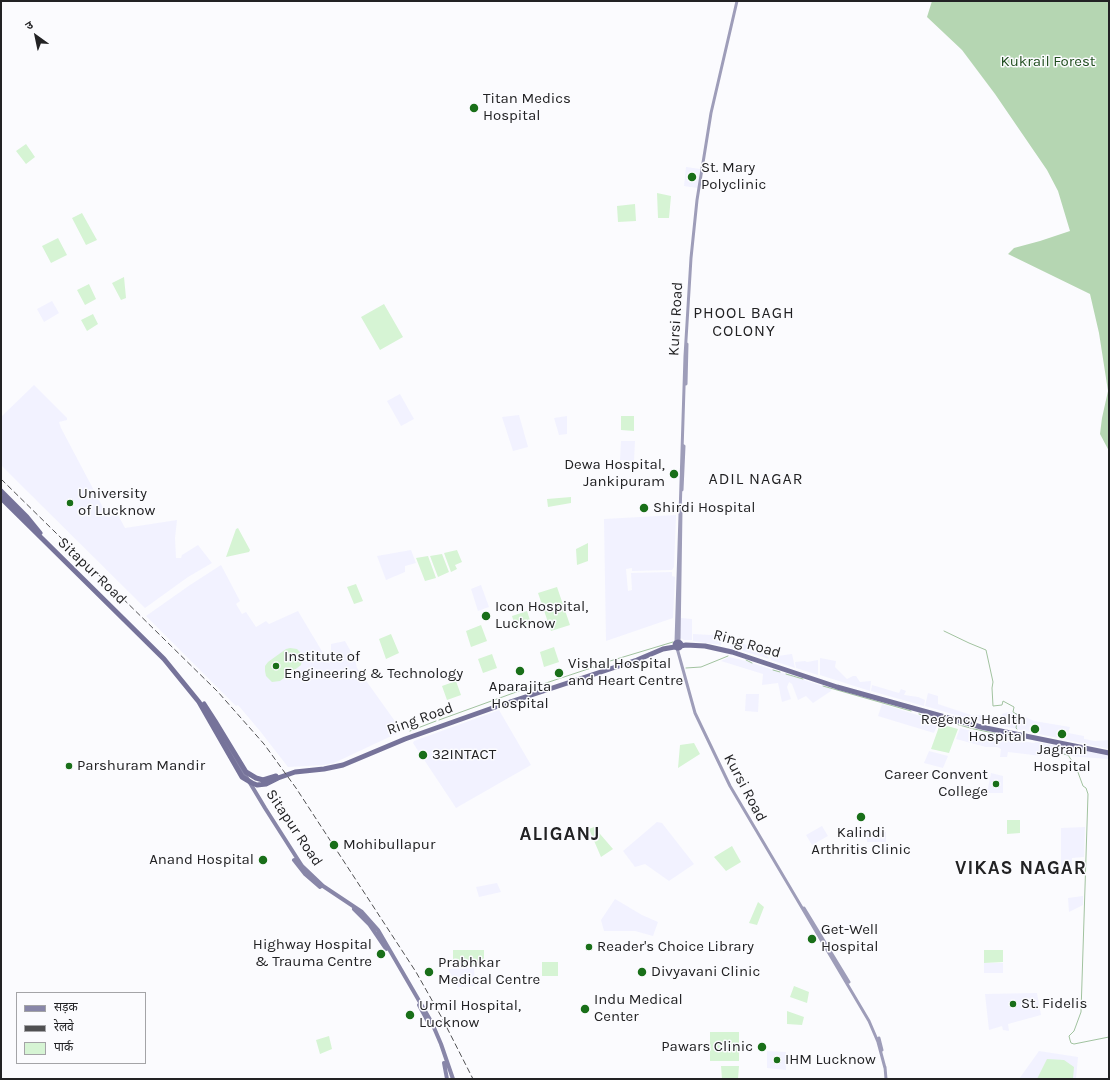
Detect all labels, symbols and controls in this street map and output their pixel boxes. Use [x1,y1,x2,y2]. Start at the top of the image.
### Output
north arrow [16,16,56,56]
text: उ [23,18,35,33]
park label: Kukrail Forest [1001,53,1095,71]
place label: Titan Medics Hospital [483,90,571,125]
marker: Titan Medics Hospital [468,102,480,114]
place label: St. Mary Polyclinic [701,159,766,194]
marker: St. Mary Polyclinic [686,171,698,183]
street label: Kursi Road [665,282,687,356]
district label: PHOOL BAGH COLONY [693,303,795,341]
place label: Dewa Hospital, Jankipuram [564,456,665,491]
marker: Dewa Hospital, Jankipuram [668,468,680,480]
district label: ADIL NAGAR [709,469,803,489]
place label: University of Lucknow [78,485,155,520]
marker: University of Lucknow [65,498,75,508]
place label: Shirdi Hospital [653,499,755,517]
marker: Shirdi Hospital [638,502,650,514]
street label: Sitapur Road [54,534,130,608]
place label: Icon Hospital, Lucknow [495,598,588,633]
marker: Icon Hospital, Lucknow [480,610,492,622]
street label: Ring Road [711,626,783,662]
place label: Institute of Engineering & Technology [284,648,463,683]
place label: Vishal Hospital and Heart Centre [568,655,683,690]
marker: Institute of Engineering & Technology [271,661,281,671]
marker: Aparajita Hospital [514,665,526,677]
marker: Vishal Hospital and Heart Centre [553,667,565,679]
place label: Aparajita Hospital [489,678,551,713]
street label: Ring Road [384,699,456,739]
place label: Regency Health Hospital [921,711,1026,746]
marker: Regency Health Hospital [1029,723,1041,735]
marker: Jagrani Hospital [1056,728,1068,740]
place label: Jagrani Hospital [1033,741,1091,776]
place label: 32INTACT [432,746,496,764]
marker: 32INTACT [417,749,429,761]
street label: Kursi Road [720,751,770,825]
place label: Parshuram Mandir [77,757,205,775]
marker: Parshuram Mandir [64,761,74,771]
place label: Career Convent College [884,766,988,801]
marker: Career Convent College [991,779,1001,789]
street label: Sitapur Road [262,786,326,870]
marker: Kalindi Arthritis Clinic [855,811,867,823]
district label: ALIGANJ [520,824,600,846]
place label: Kalindi Arthritis Clinic [811,824,911,859]
place label: Mohibullapur [343,836,435,854]
marker: Mohibullapur [328,839,340,851]
place label: Anand Hospital [149,851,254,869]
marker: Anand Hospital [257,854,269,866]
district label: VIKAS NAGAR [955,858,1087,880]
place label: Get-Well Hospital [821,921,878,956]
marker: Get-Well Hospital [806,933,818,945]
place label: Highway Hospital & Trauma Centre [253,936,372,971]
place label: Reader's Choice Library [597,938,754,956]
marker: Reader's Choice Library [584,942,594,952]
marker: Highway Hospital & Trauma Centre [375,948,387,960]
place label: Prabhkar Medical Centre [438,954,540,989]
place label: Divyavani Clinic [651,963,760,981]
marker: Prabhkar Medical Centre [423,966,435,978]
marker: Divyavani Clinic [636,966,648,978]
place label: Indu Medical Center [594,991,683,1026]
legend [16,992,146,1064]
place label: St. Fidelis [1021,995,1087,1013]
place label: Urmil Hospital, Lucknow [419,997,521,1032]
marker: St. Fidelis [1008,999,1018,1009]
text: सड़क [54,1000,78,1014]
marker: Indu Medical Center [579,1003,591,1015]
marker: Urmil Hospital, Lucknow [404,1009,416,1021]
text: रेलवे [54,1020,74,1034]
place label: Pawars Clinic [661,1038,753,1056]
text: पार्क [54,1040,73,1054]
marker: Pawars Clinic [756,1041,768,1053]
place label: IHM Lucknow [785,1051,876,1069]
marker: IHM Lucknow [772,1055,782,1065]

